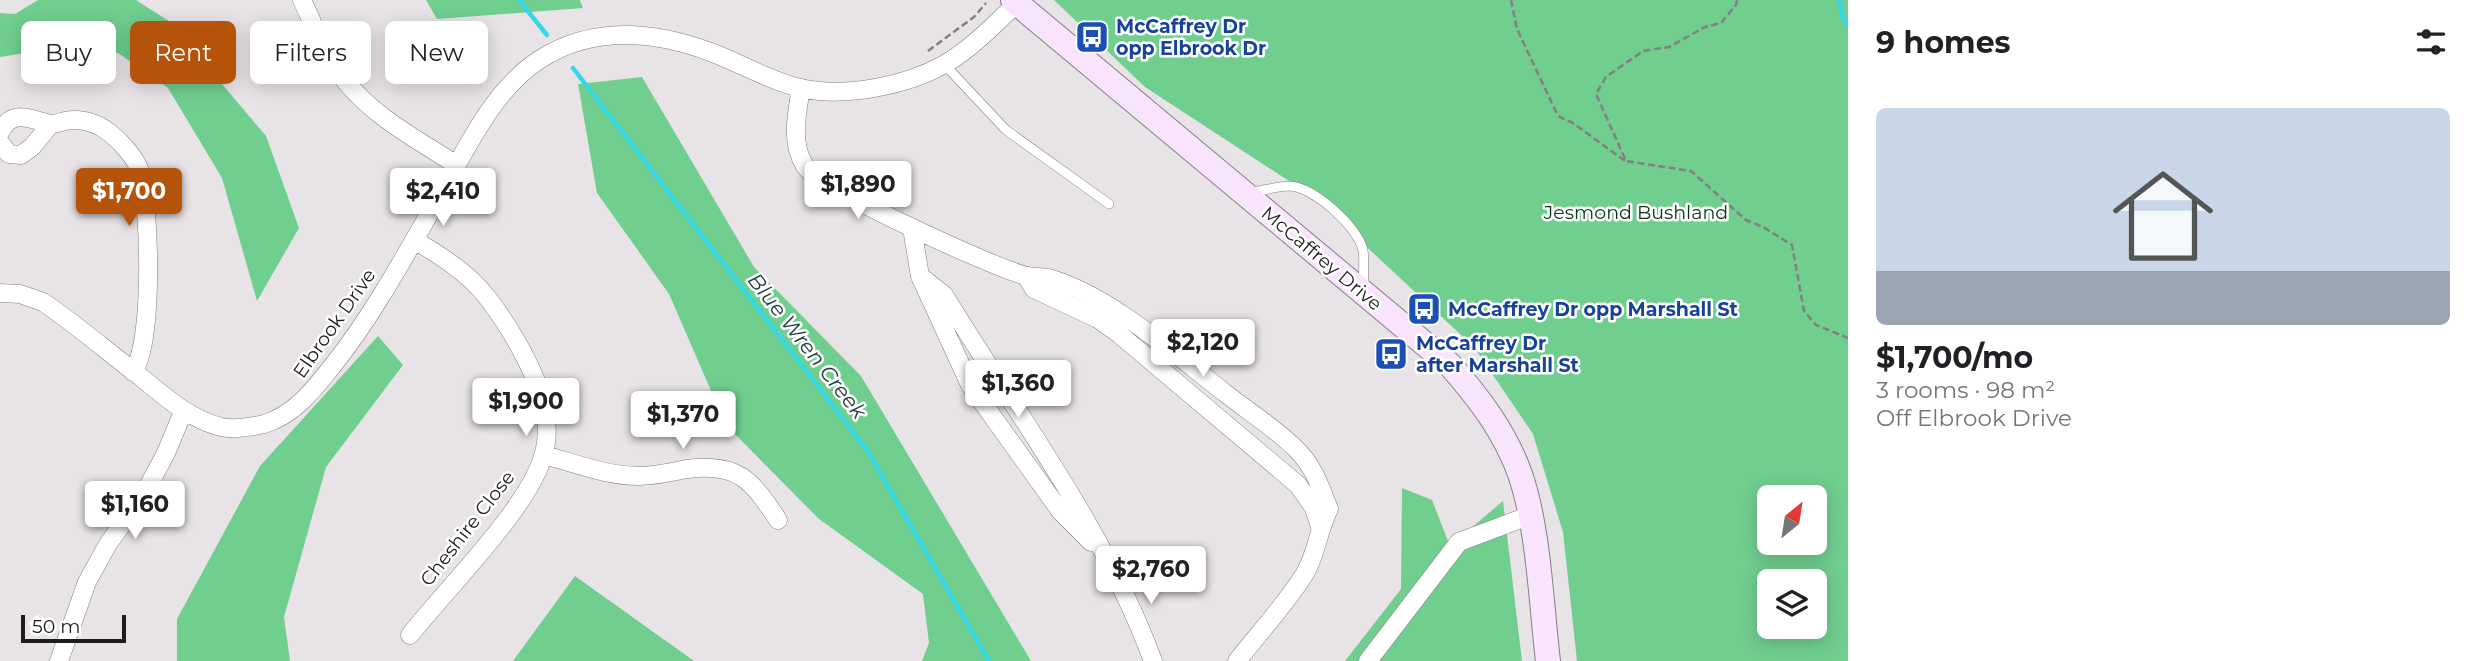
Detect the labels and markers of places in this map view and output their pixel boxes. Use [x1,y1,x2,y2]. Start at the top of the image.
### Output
place label: McCaffrey Dr opp Elbrook Dr [1116,15,1266,60]
bus stop icon: McCaffrey Dr opp Elbrook Dr [1073,18,1111,56]
pin: $1,890 [801,162,915,221]
pin: $1,700 [72,168,186,228]
pin: $2,410 [386,168,500,228]
bus stop icon: McCaffrey Dr opp Marshall St [1405,290,1443,328]
place label: McCaffrey Dr opp Marshall St [1448,298,1738,321]
pin: $2,120 [1146,320,1260,379]
place label: McCaffrey Dr after Marshall St [1416,332,1579,377]
bus stop icon: McCaffrey Dr after Marshall St [1372,335,1410,373]
pin: $1,360 [961,360,1075,420]
pin: $1,900 [469,378,583,438]
pin: $1,370 [626,392,740,451]
pin: $1,160 [78,482,192,541]
pin: $2,760 [1094,546,1208,606]

